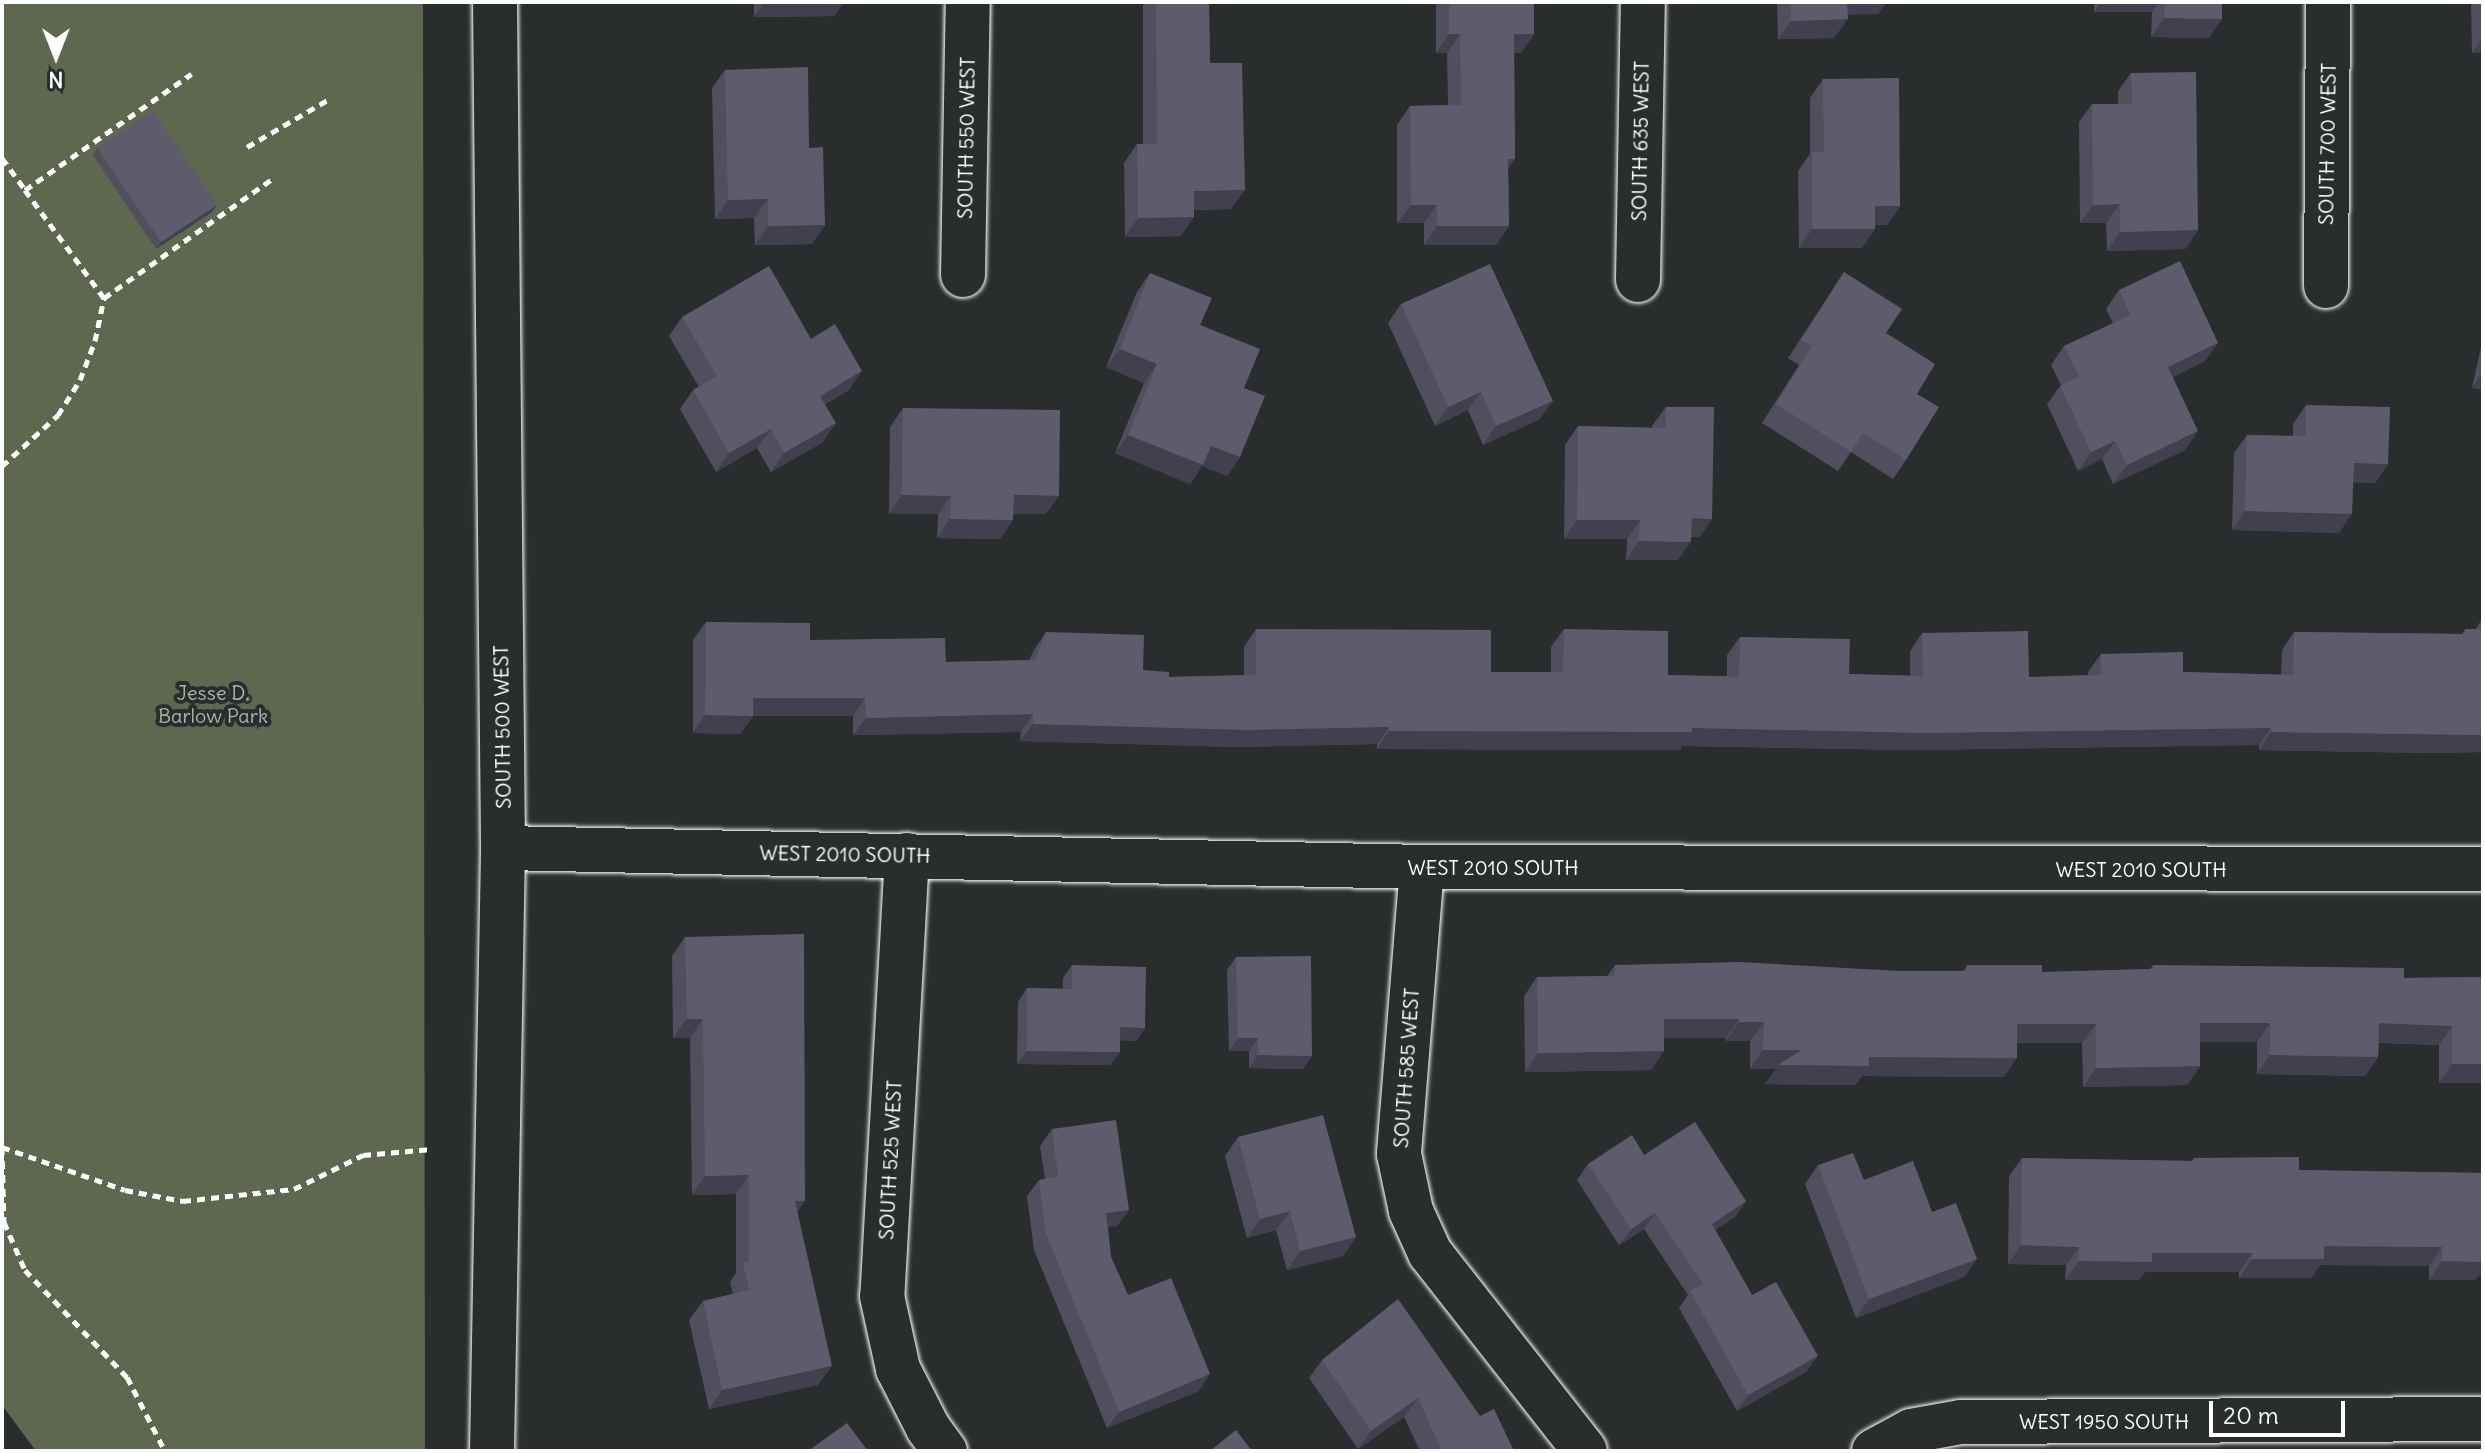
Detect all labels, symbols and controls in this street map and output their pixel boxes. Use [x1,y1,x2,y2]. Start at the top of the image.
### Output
north arrow [16,16,96,96]
street label: SOUTH 550 WEST [953,57,979,219]
street label: SOUTH 635 WEST [1627,61,1653,221]
street label: SOUTH 700 WEST [2314,63,2340,225]
text: N [48,66,64,94]
street label: SOUTH 500 WEST [489,645,515,809]
park label: Jesse D. Barlow Park [158,680,268,727]
street label: WEST 2010 SOUTH [759,841,931,867]
street label: WEST 2010 SOUTH [1407,855,1579,879]
street label: WEST 2010 SOUTH [2055,857,2227,881]
street label: SOUTH 585 WEST [1388,987,1424,1149]
street label: SOUTH 525 WEST [874,1080,906,1240]
scale bar [2213,1385,2349,1435]
text: 20 m [2223,1400,2279,1430]
street label: WEST 1950 SOUTH [2019,1409,2189,1433]

